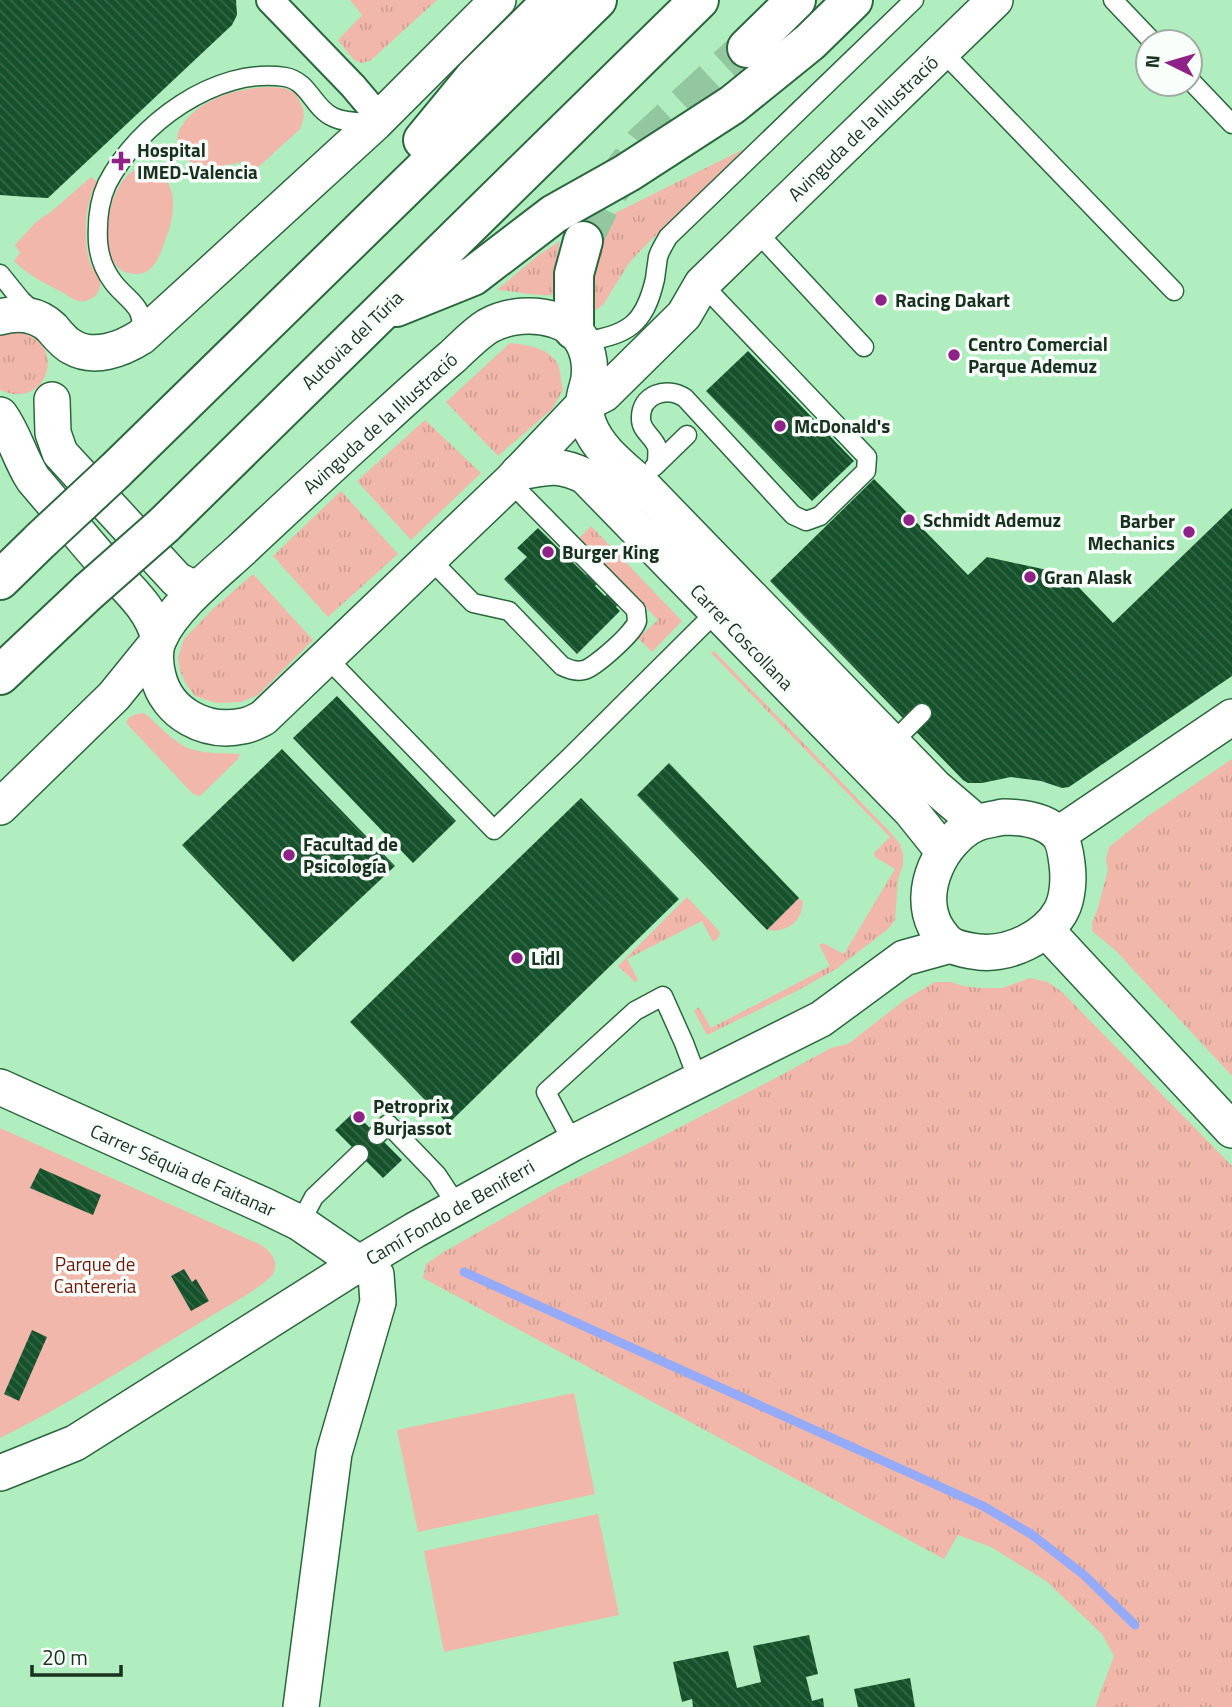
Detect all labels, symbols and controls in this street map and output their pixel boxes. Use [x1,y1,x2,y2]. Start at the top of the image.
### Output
north arrow [1134,28,1204,98]
street label: Avinguda de la Il·lustració [781,48,945,207]
text: N [1137,54,1167,69]
place label: Hospital IMED-Valencia [137,135,258,186]
marker: Hospital IMED-Valencia [111,151,131,171]
street label: Autovia del Túria [294,283,409,396]
place label: Racing Dakart [895,285,1010,314]
marker: Racing Dakart [873,292,889,308]
place label: Centro Comercial Parque Ademuz [968,329,1108,380]
street label: Avinguda de la Il·lustració [296,345,464,500]
marker: Centro Comercial Parque Ademuz [946,347,962,363]
place label: McDonald's [794,411,890,440]
marker: McDonald's [772,418,788,434]
place label: Schmidt Ademuz [923,505,1061,534]
place label: Barber Mechanics [1088,506,1175,557]
marker: Schmidt Ademuz [901,512,917,528]
marker: Barber Mechanics [1181,524,1197,540]
place label: Burger King [562,537,659,566]
marker: Burger King [540,544,556,560]
place label: Gran Alask [1044,562,1132,591]
marker: Gran Alask [1022,569,1038,585]
street label: Carrer Coscollana [684,577,801,697]
place label: Facultad de Psicología [303,829,398,880]
marker: Facultad de Psicología [281,847,297,863]
place label: Lidl [531,943,560,972]
marker: Lidl [509,950,525,966]
place label: Petroprix Burjassot [373,1091,452,1142]
marker: Petroprix Burjassot [351,1109,367,1125]
street label: Carrer Séquia de Faitanar [86,1116,281,1224]
street label: Camí Fondo de Beniferri [360,1151,540,1272]
park label: Parque de Cantereria [54,1249,137,1300]
scale bar [32,1634,121,1678]
text: 20 m [42,1641,88,1673]

